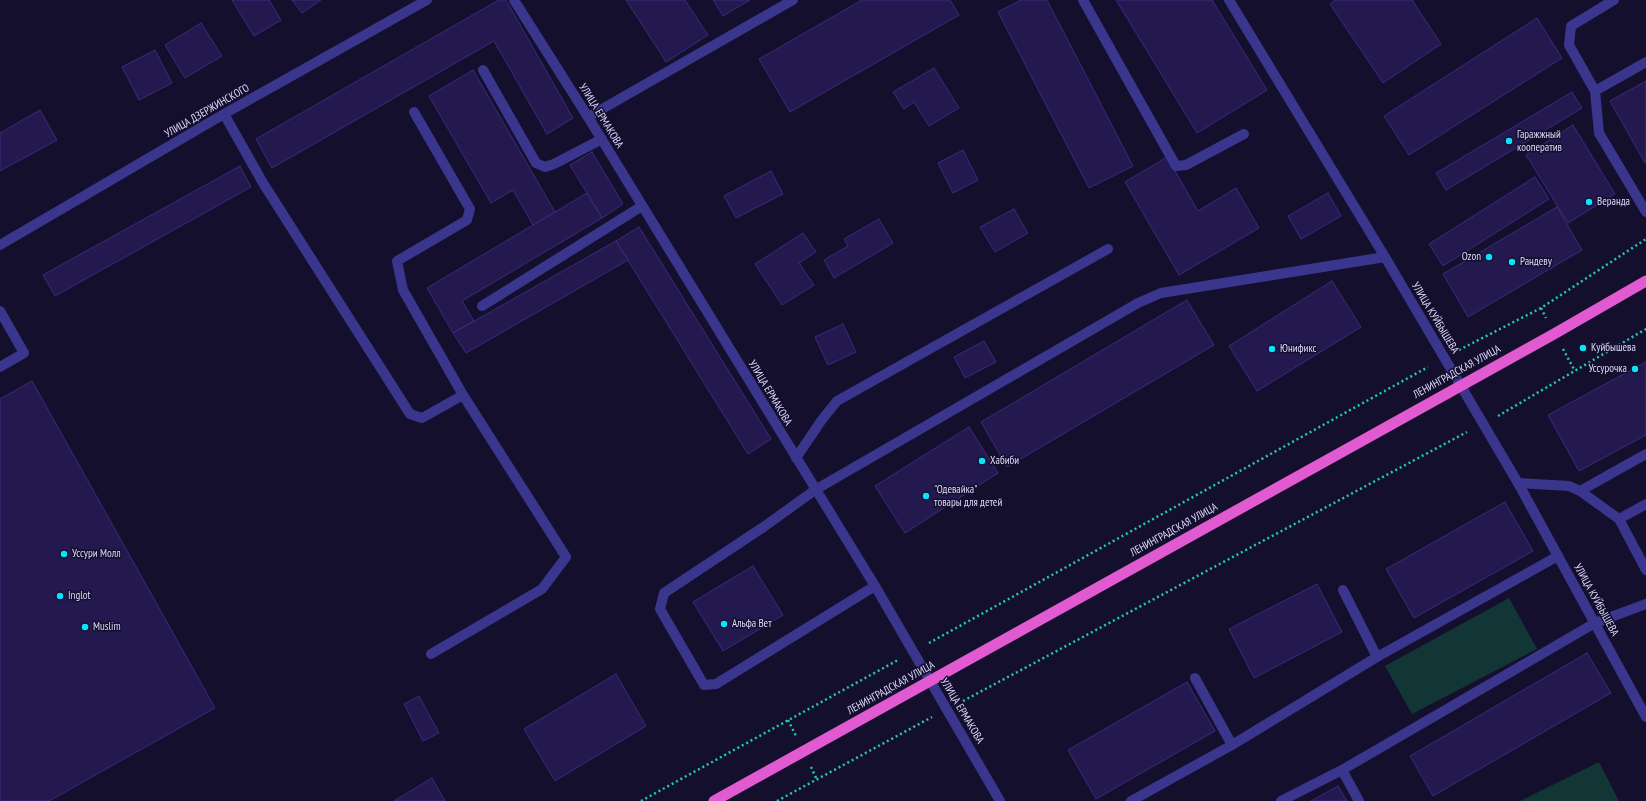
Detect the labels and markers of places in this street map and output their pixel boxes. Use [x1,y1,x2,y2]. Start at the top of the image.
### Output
place label: Гаражжный кооператив [1517,128,1562,154]
marker: Гаражжный кооператив [1504,136,1514,146]
place label: Веранда [1597,195,1630,209]
marker: Веранда [1584,197,1594,207]
place label: Ozon [1462,250,1481,264]
marker: Ozon [1484,252,1494,262]
place label: Рандеву [1520,255,1552,269]
marker: Рандеву [1507,257,1517,267]
place label: Куйбышева [1591,341,1636,355]
place label: Юнификс [1280,342,1316,356]
marker: Куйбышева [1578,343,1588,353]
marker: Юнификс [1267,344,1277,354]
place label: Уссурочка [1588,362,1627,376]
marker: Уссурочка [1630,364,1640,374]
place label: Хабиби [990,454,1019,468]
marker: Хабиби [977,456,987,466]
place label: "Одевайка" товары для детей [934,483,1002,509]
marker: "Одевайка" товары для детей [921,491,931,501]
place label: Уссури Молл [72,547,121,561]
marker: Уссури Молл [59,549,69,559]
place label: Inglot [68,589,90,603]
marker: Inglot [55,591,65,601]
place label: Альфа Вет [732,617,772,631]
marker: Альфа Вет [719,619,729,629]
place label: Muslim [93,620,121,634]
marker: Muslim [80,622,90,632]

